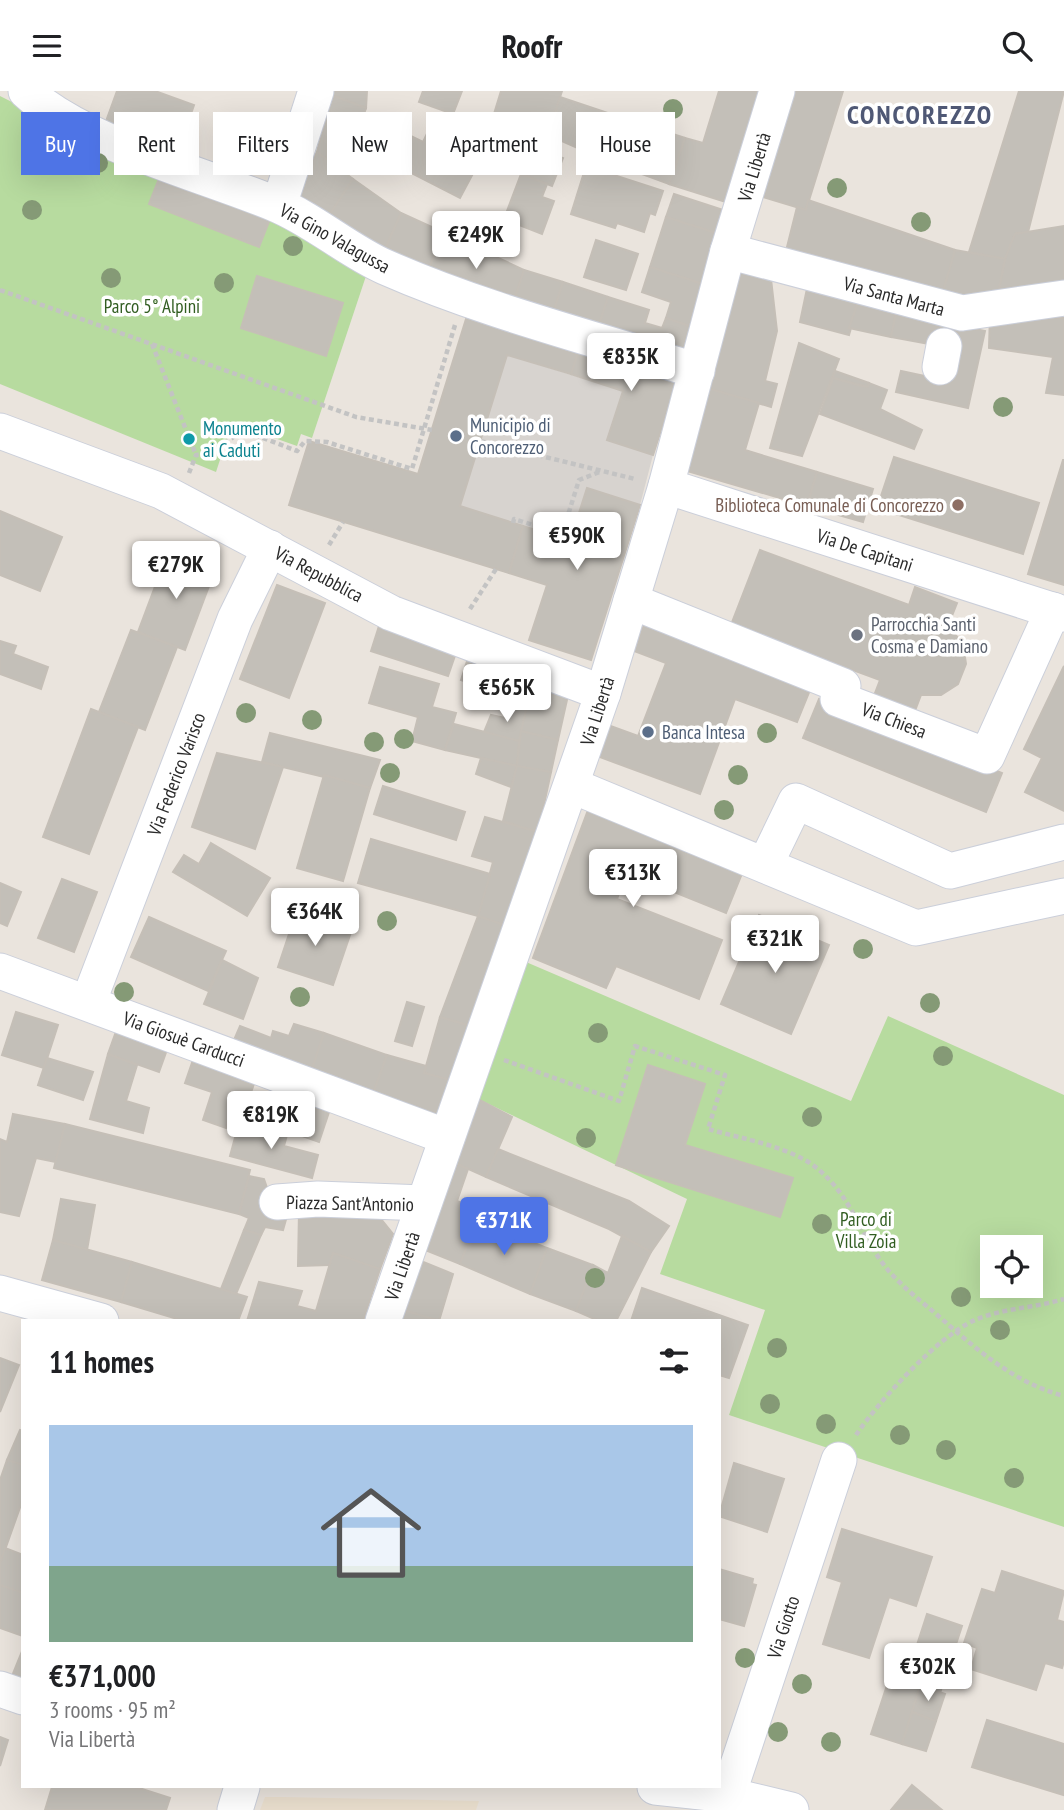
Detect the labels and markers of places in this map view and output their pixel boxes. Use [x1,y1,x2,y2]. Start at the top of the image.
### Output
pin: €249K [427,211,525,271]
pin: €835K [582,334,680,393]
place label: Municipio di Concorezzo [470,413,551,459]
place label: Monumento ai Caduti [203,416,282,462]
marker: Municipio di Concorezzo [448,428,464,444]
marker: Monumento ai Caduti [181,431,197,447]
place label: Biblioteca Comunale di Concorezzo [715,493,944,517]
marker: Biblioteca Comunale di Concorezzo [950,497,966,513]
pin: €590K [528,512,626,572]
pin: €279K [127,541,225,601]
place label: Parrocchia Santi Cosma e Damiano [871,612,988,658]
marker: Parrocchia Santi Cosma e Damiano [849,627,865,643]
pin: €565K [458,665,556,724]
place label: Banca Intesa [662,720,745,744]
marker: Banca Intesa [640,724,656,740]
pin: €313K [584,849,682,909]
pin: €364K [266,889,364,948]
pin: €321K [726,915,824,975]
pin: €819K [222,1091,320,1151]
pin: €371K [455,1197,553,1257]
pin: €302K [879,1643,977,1703]

